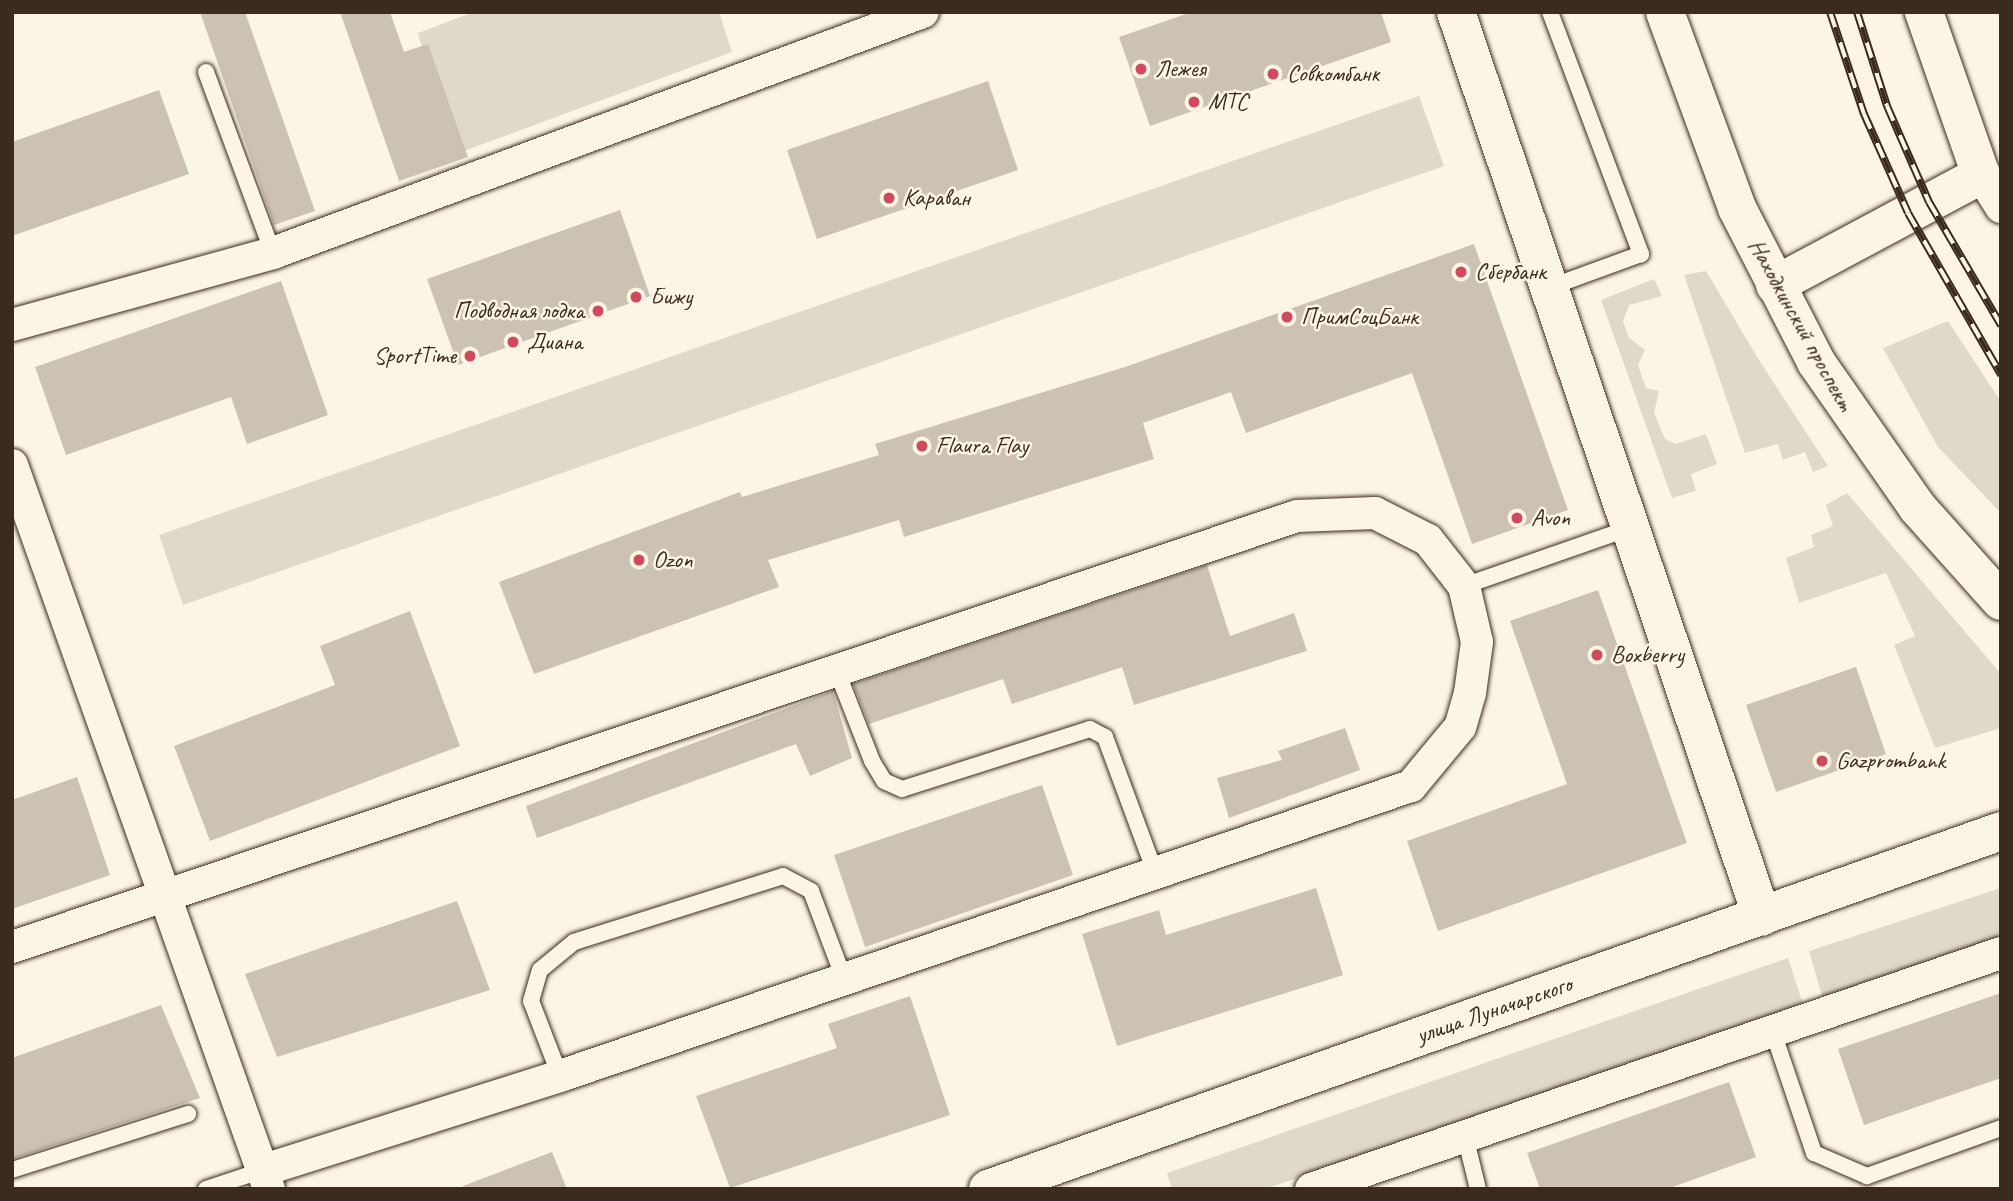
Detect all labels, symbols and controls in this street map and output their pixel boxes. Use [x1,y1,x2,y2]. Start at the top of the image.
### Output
place label: Лежея [1155,55,1206,83]
place label: Совкомбанк [1287,60,1379,88]
marker: Лежея [1133,61,1149,77]
marker: Совкомбанк [1265,66,1281,82]
place label: МТС [1208,88,1248,116]
marker: МТС [1186,94,1202,110]
place label: Караван [903,184,970,212]
marker: Караван [881,190,897,206]
street label: Находкинский проспект [1742,234,1860,416]
place label: Сбербанк [1475,258,1546,286]
marker: Сбербанк [1453,264,1469,280]
place label: Бижу [650,283,692,311]
marker: Бижу [628,289,644,305]
place label: Подводная лодка [453,297,584,325]
marker: Подводная лодка [590,303,606,319]
place label: ПримСоцБанк [1301,303,1418,331]
marker: ПримСоцБанк [1279,309,1295,325]
place label: Диана [527,328,582,356]
marker: Диана [505,334,521,350]
place label: SportTime [373,342,456,370]
marker: SportTime [462,348,478,364]
place label: Flaura Flay [936,432,1029,460]
marker: Flaura Flay [914,438,930,454]
place label: Avon [1531,504,1570,532]
marker: Avon [1509,510,1525,526]
place label: Ozon [653,546,692,574]
marker: Ozon [631,552,647,568]
place label: Boxberry [1611,641,1684,669]
marker: Boxberry [1589,647,1605,663]
place label: Gazprombank [1836,747,1945,775]
marker: Gazprombank [1814,753,1830,769]
street label: улица Луначарского [1413,970,1575,1050]

